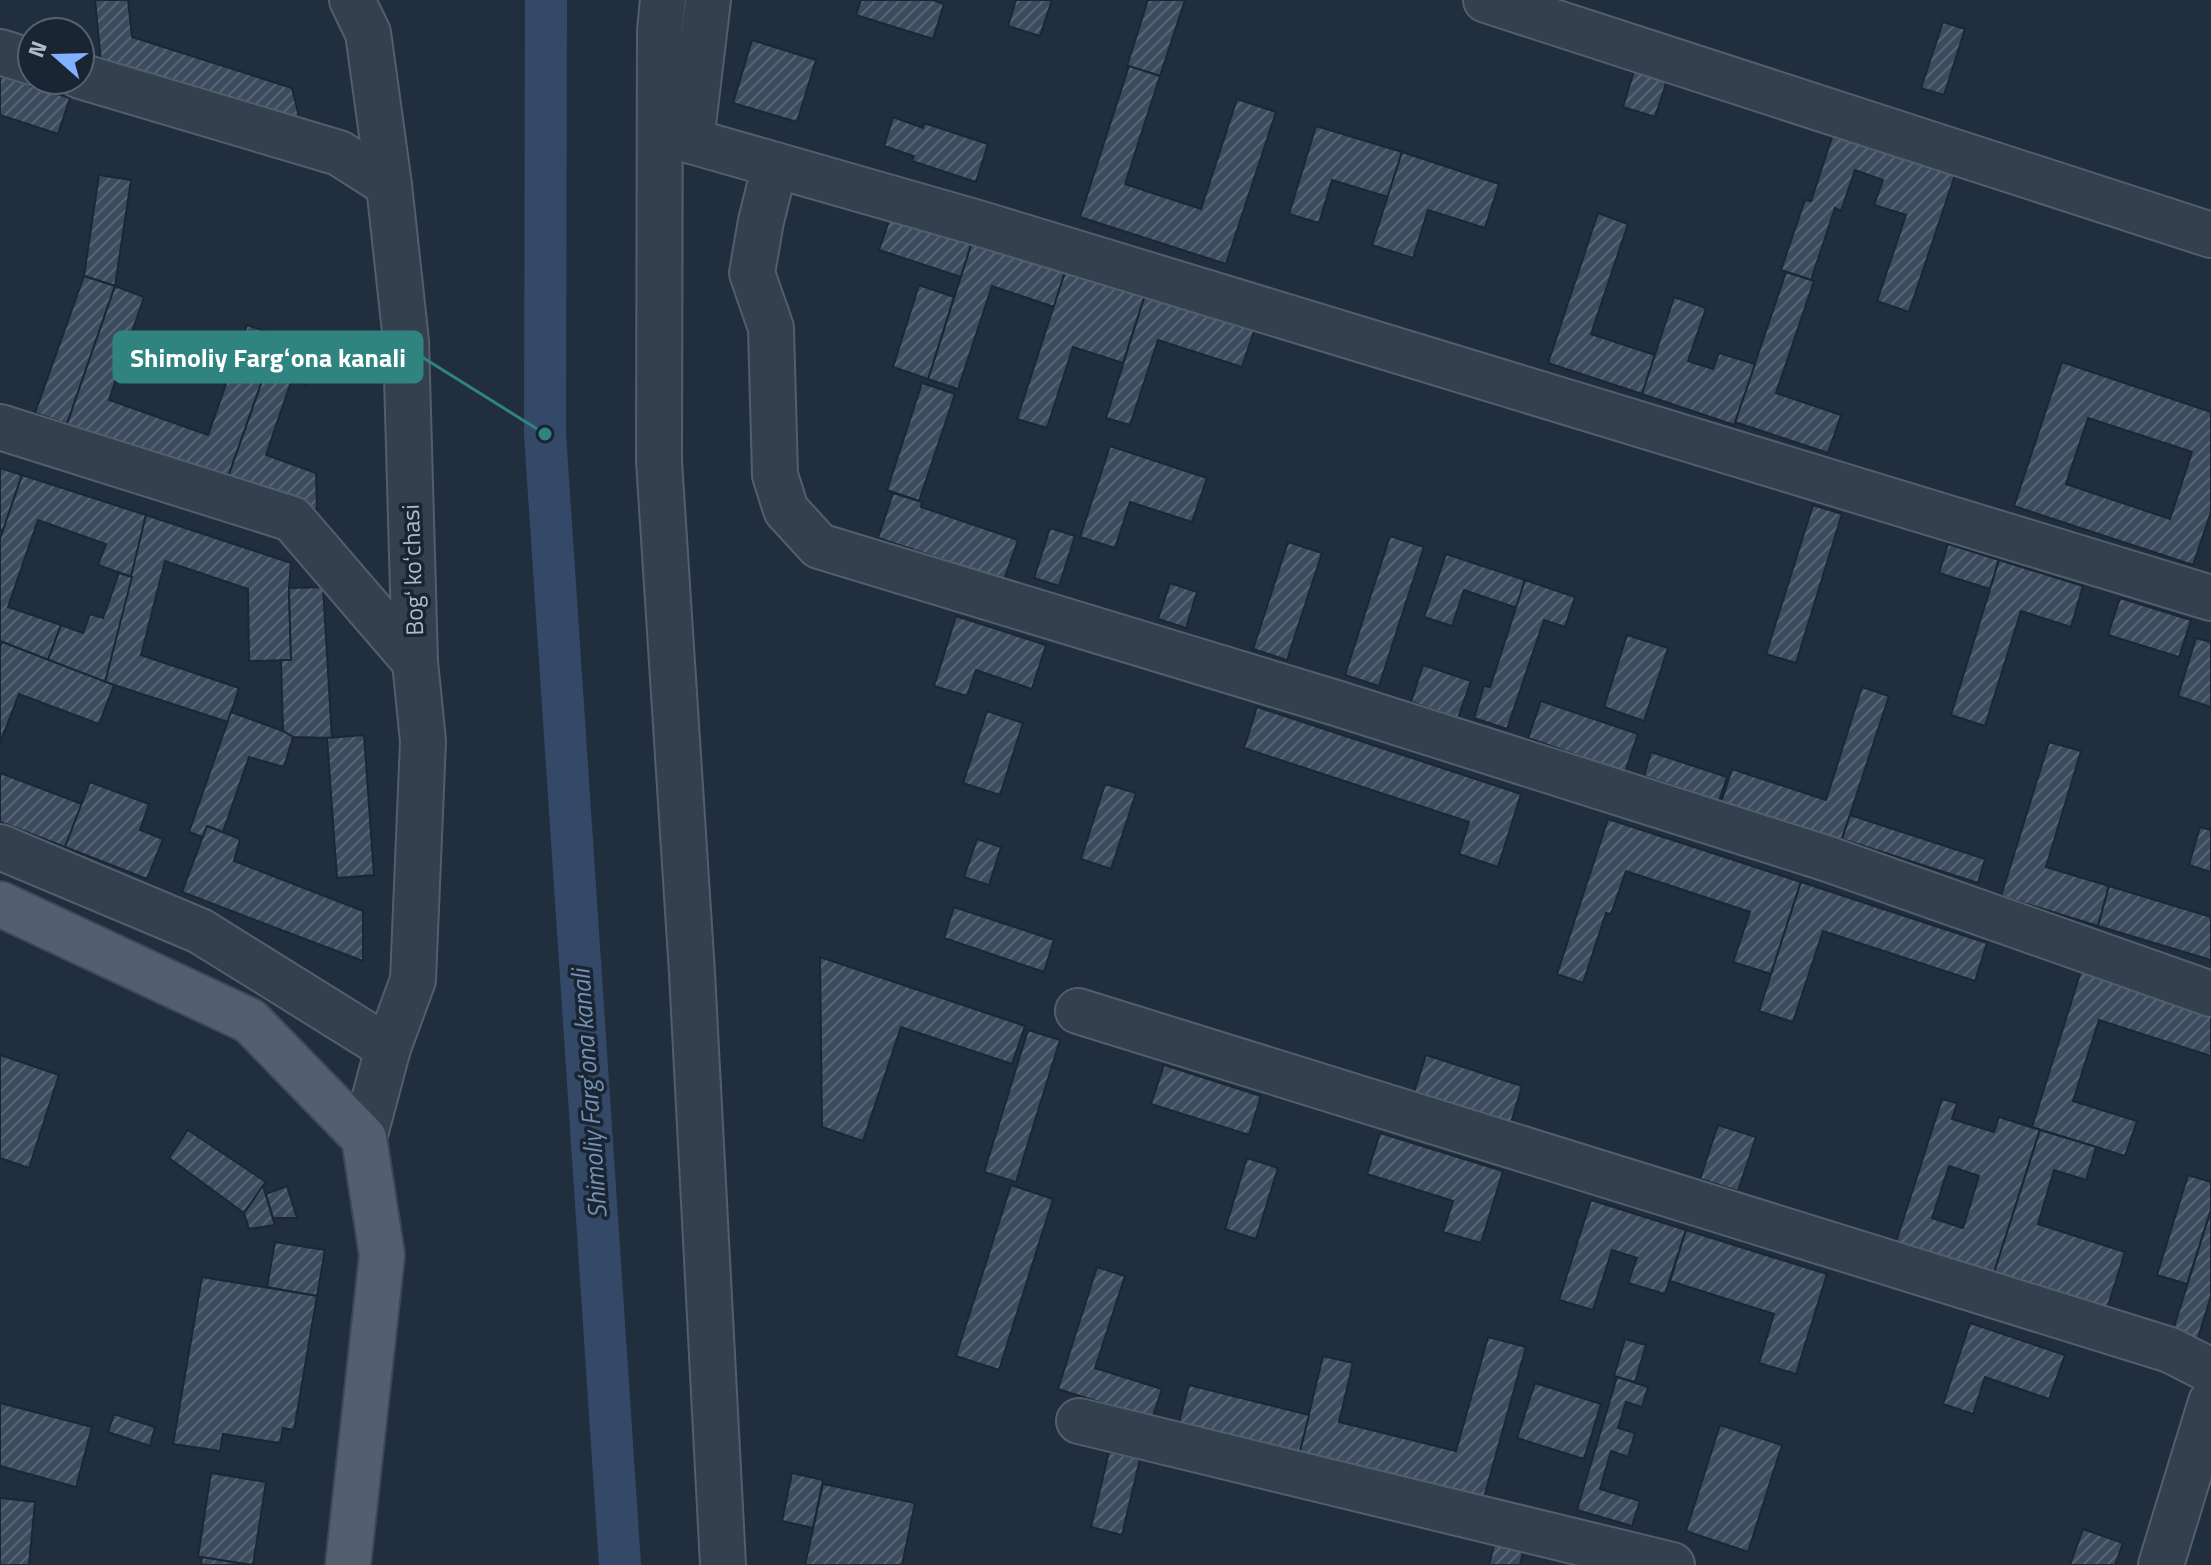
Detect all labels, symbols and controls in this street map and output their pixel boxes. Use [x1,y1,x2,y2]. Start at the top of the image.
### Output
north arrow [16,16,96,96]
text: N [19,36,56,62]
callout: Shimoliy Fargʻona kanali [114,332,422,382]
text: Shimoliy Fargʻona kanali [130,338,406,377]
street label: Bogʻ koʻchasi [392,504,432,636]
water label: Shimoliy Fargʻona kanali [560,966,617,1220]

